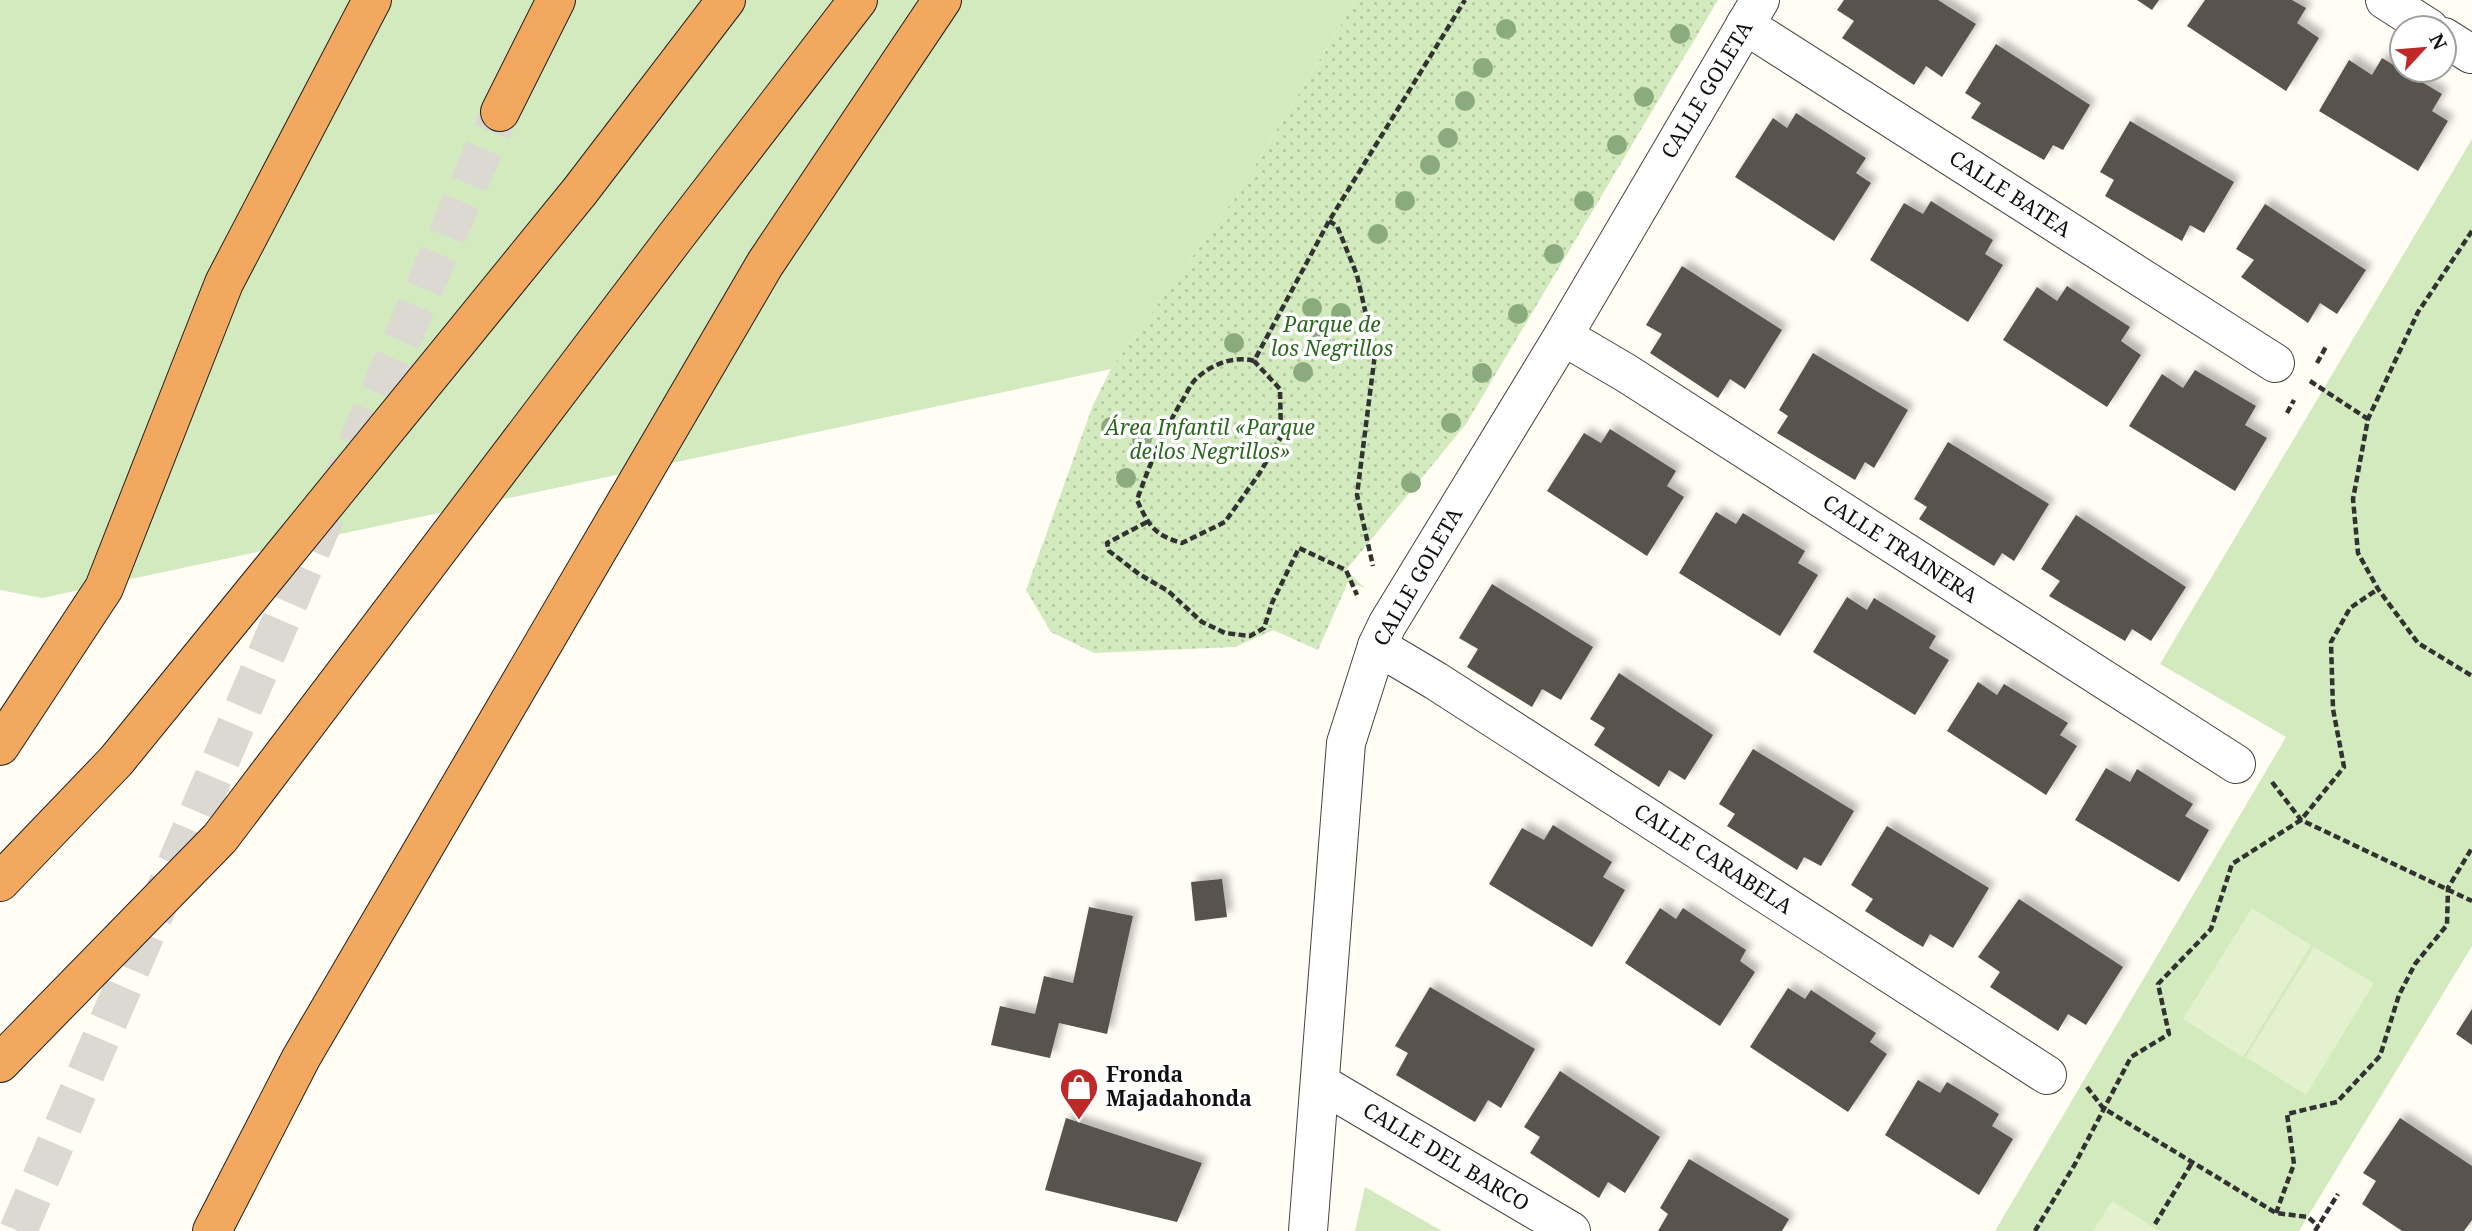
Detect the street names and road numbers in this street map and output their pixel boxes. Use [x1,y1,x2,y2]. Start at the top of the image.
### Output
street label: CALLE GOLETA [1654,15,1758,163]
street label: CALLE BATEA [1944,143,2077,243]
street label: CALLE TRAINERA [1818,488,1983,609]
street label: CALLE GOLETA [1366,502,1468,651]
street label: CALLE CARABELA [1629,796,1798,920]
street label: CALLE DEL BARCO [1358,1095,1535,1217]

